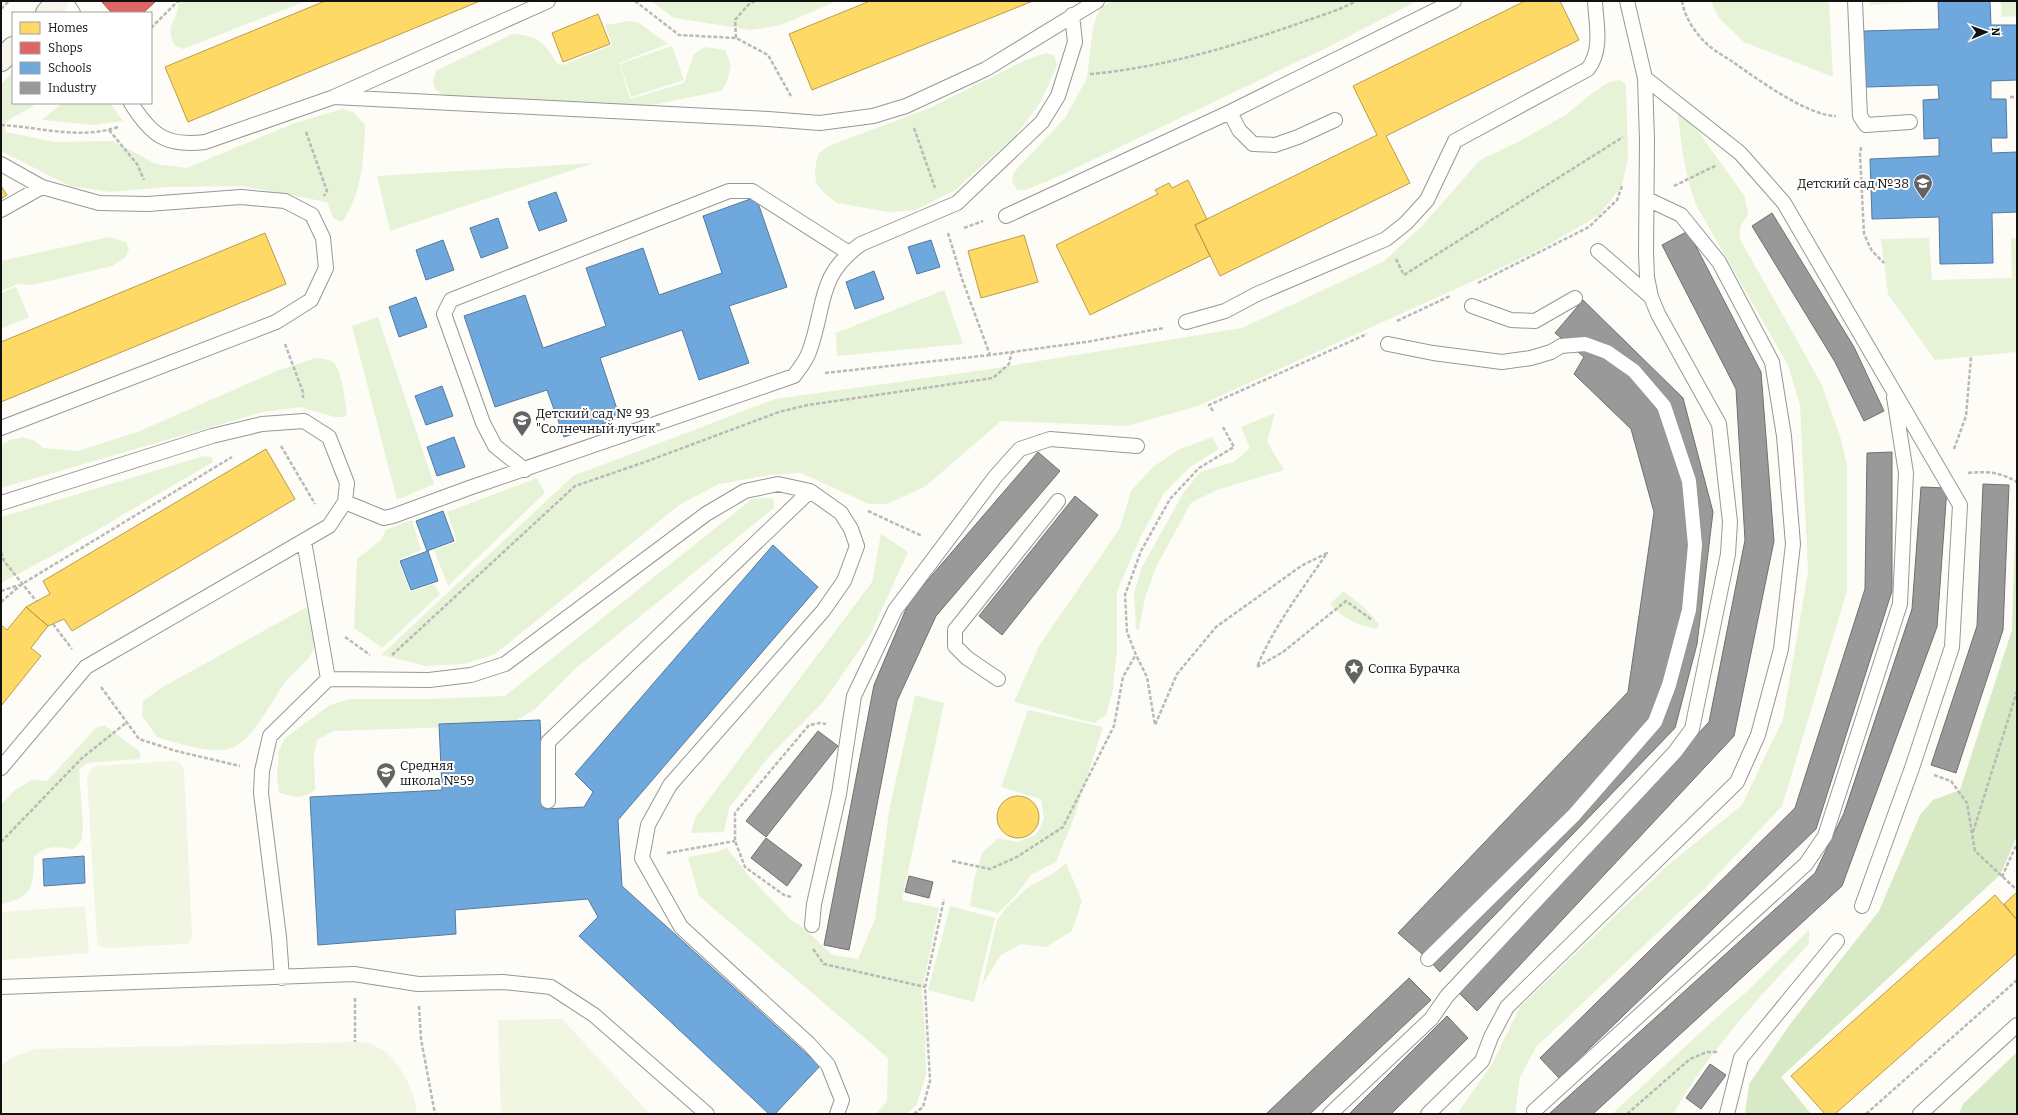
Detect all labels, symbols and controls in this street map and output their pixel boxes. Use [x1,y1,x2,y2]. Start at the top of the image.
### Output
legend [12,12,152,104]
north arrow [1966,12,2006,52]
text: Homes [48,21,88,35]
text: N [1989,27,2002,37]
text: Shops [48,41,83,55]
text: Schools [48,61,92,75]
text: Industry [48,81,97,95]
school or university icon: Детский сад №38 [1912,172,1934,200]
place label: Детский сад №38 [1797,176,1909,191]
place label: Детский сад № 93 "Солнечный лучик" [536,406,661,436]
school or university icon: Детский сад № 93 "Солнечный лучик" [511,409,533,437]
place icon: Сопка Бурачка [1343,657,1365,685]
place label: Сопка Бурачка [1368,661,1460,676]
place label: Средняя школа №59 [400,758,474,788]
school or university icon: Средняя школа №59 [375,761,397,789]

